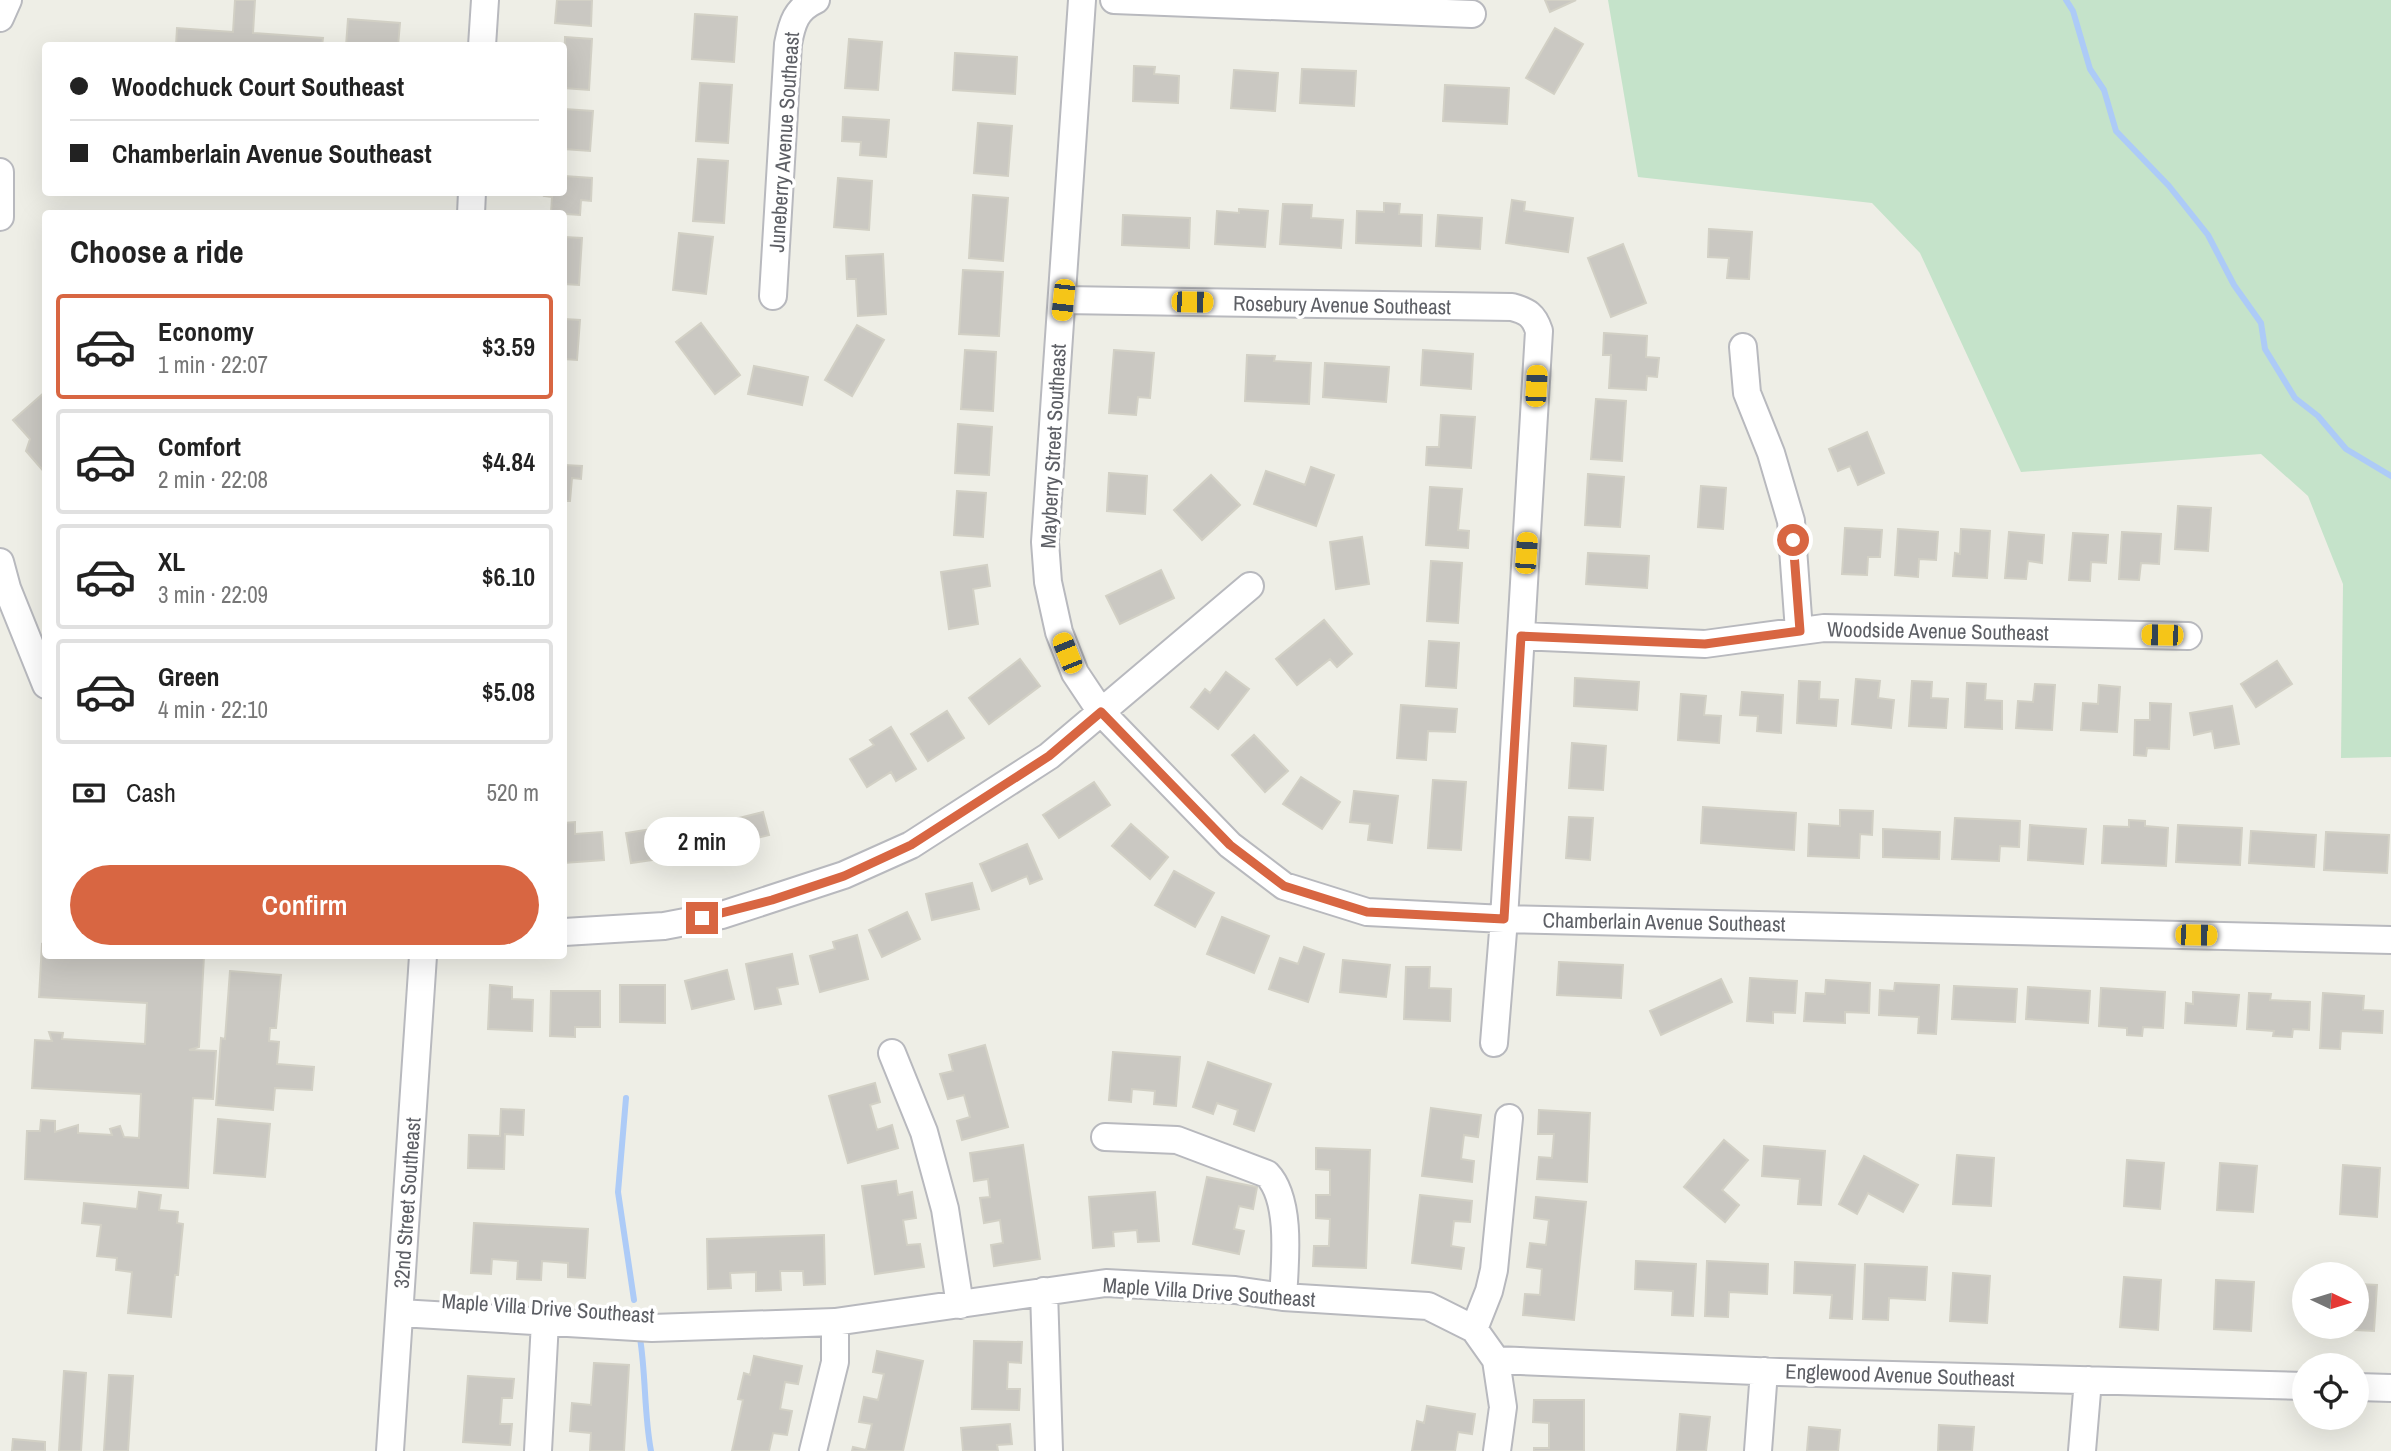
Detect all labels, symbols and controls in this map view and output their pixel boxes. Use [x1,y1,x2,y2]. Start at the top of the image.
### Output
street label: Juneberry Avenue Southeast [762,31,806,253]
text: Woodchuck Court Southeast [112,69,404,104]
text: Chamberlain Avenue Southeast [112,136,432,171]
text: Choose a ride [70,230,244,273]
car [1051,278,1076,322]
street label: Rosebury Avenue Southeast [1233,289,1451,321]
car [1171,291,1214,313]
text: Economy [158,314,254,349]
icon: car [74,315,137,378]
text: $3.59 [482,329,535,364]
street label: Mayberry Street Southeast [1033,343,1073,549]
text: 1 min · 22:07 [158,349,268,380]
car [1525,364,1548,408]
text: Comfort [158,429,241,464]
icon: car [74,430,137,493]
text: $4.84 [482,444,535,479]
text: 2 min · 22:08 [158,464,268,495]
route start [1777,524,1809,556]
car [1515,531,1538,575]
text: XL [158,544,185,579]
icon: car [74,545,137,608]
text: $6.10 [482,559,535,594]
text: 3 min · 22:09 [158,579,268,610]
street label: Woodside Avenue Southeast [1827,615,2049,647]
car [2141,624,2184,646]
car [1050,630,1085,676]
text: Green [158,659,220,694]
icon: car [74,660,137,723]
text: $5.08 [482,674,535,709]
text: 4 min · 22:10 [158,694,268,725]
icon: cash [70,774,108,812]
text: Cash [126,775,176,810]
text: 520 m [487,777,539,808]
callout: 2 min [644,816,760,866]
text: 2 min [678,826,726,857]
button: Confirm [70,865,539,945]
route end [686,902,718,934]
street label: Chamberlain Avenue Southeast [1542,905,1786,939]
car [2175,924,2218,946]
street label: 32nd Street Southeast [387,1116,427,1289]
north arrow [2292,1262,2370,1339]
map controls [2292,1262,2369,1430]
street label: Maple Villa Drive Southeast [1102,1270,1317,1314]
street label: Maple Villa Drive Southeast [441,1286,656,1330]
button: locate [2292,1353,2369,1430]
street label: Englewood Avenue Southeast [1785,1357,2015,1394]

